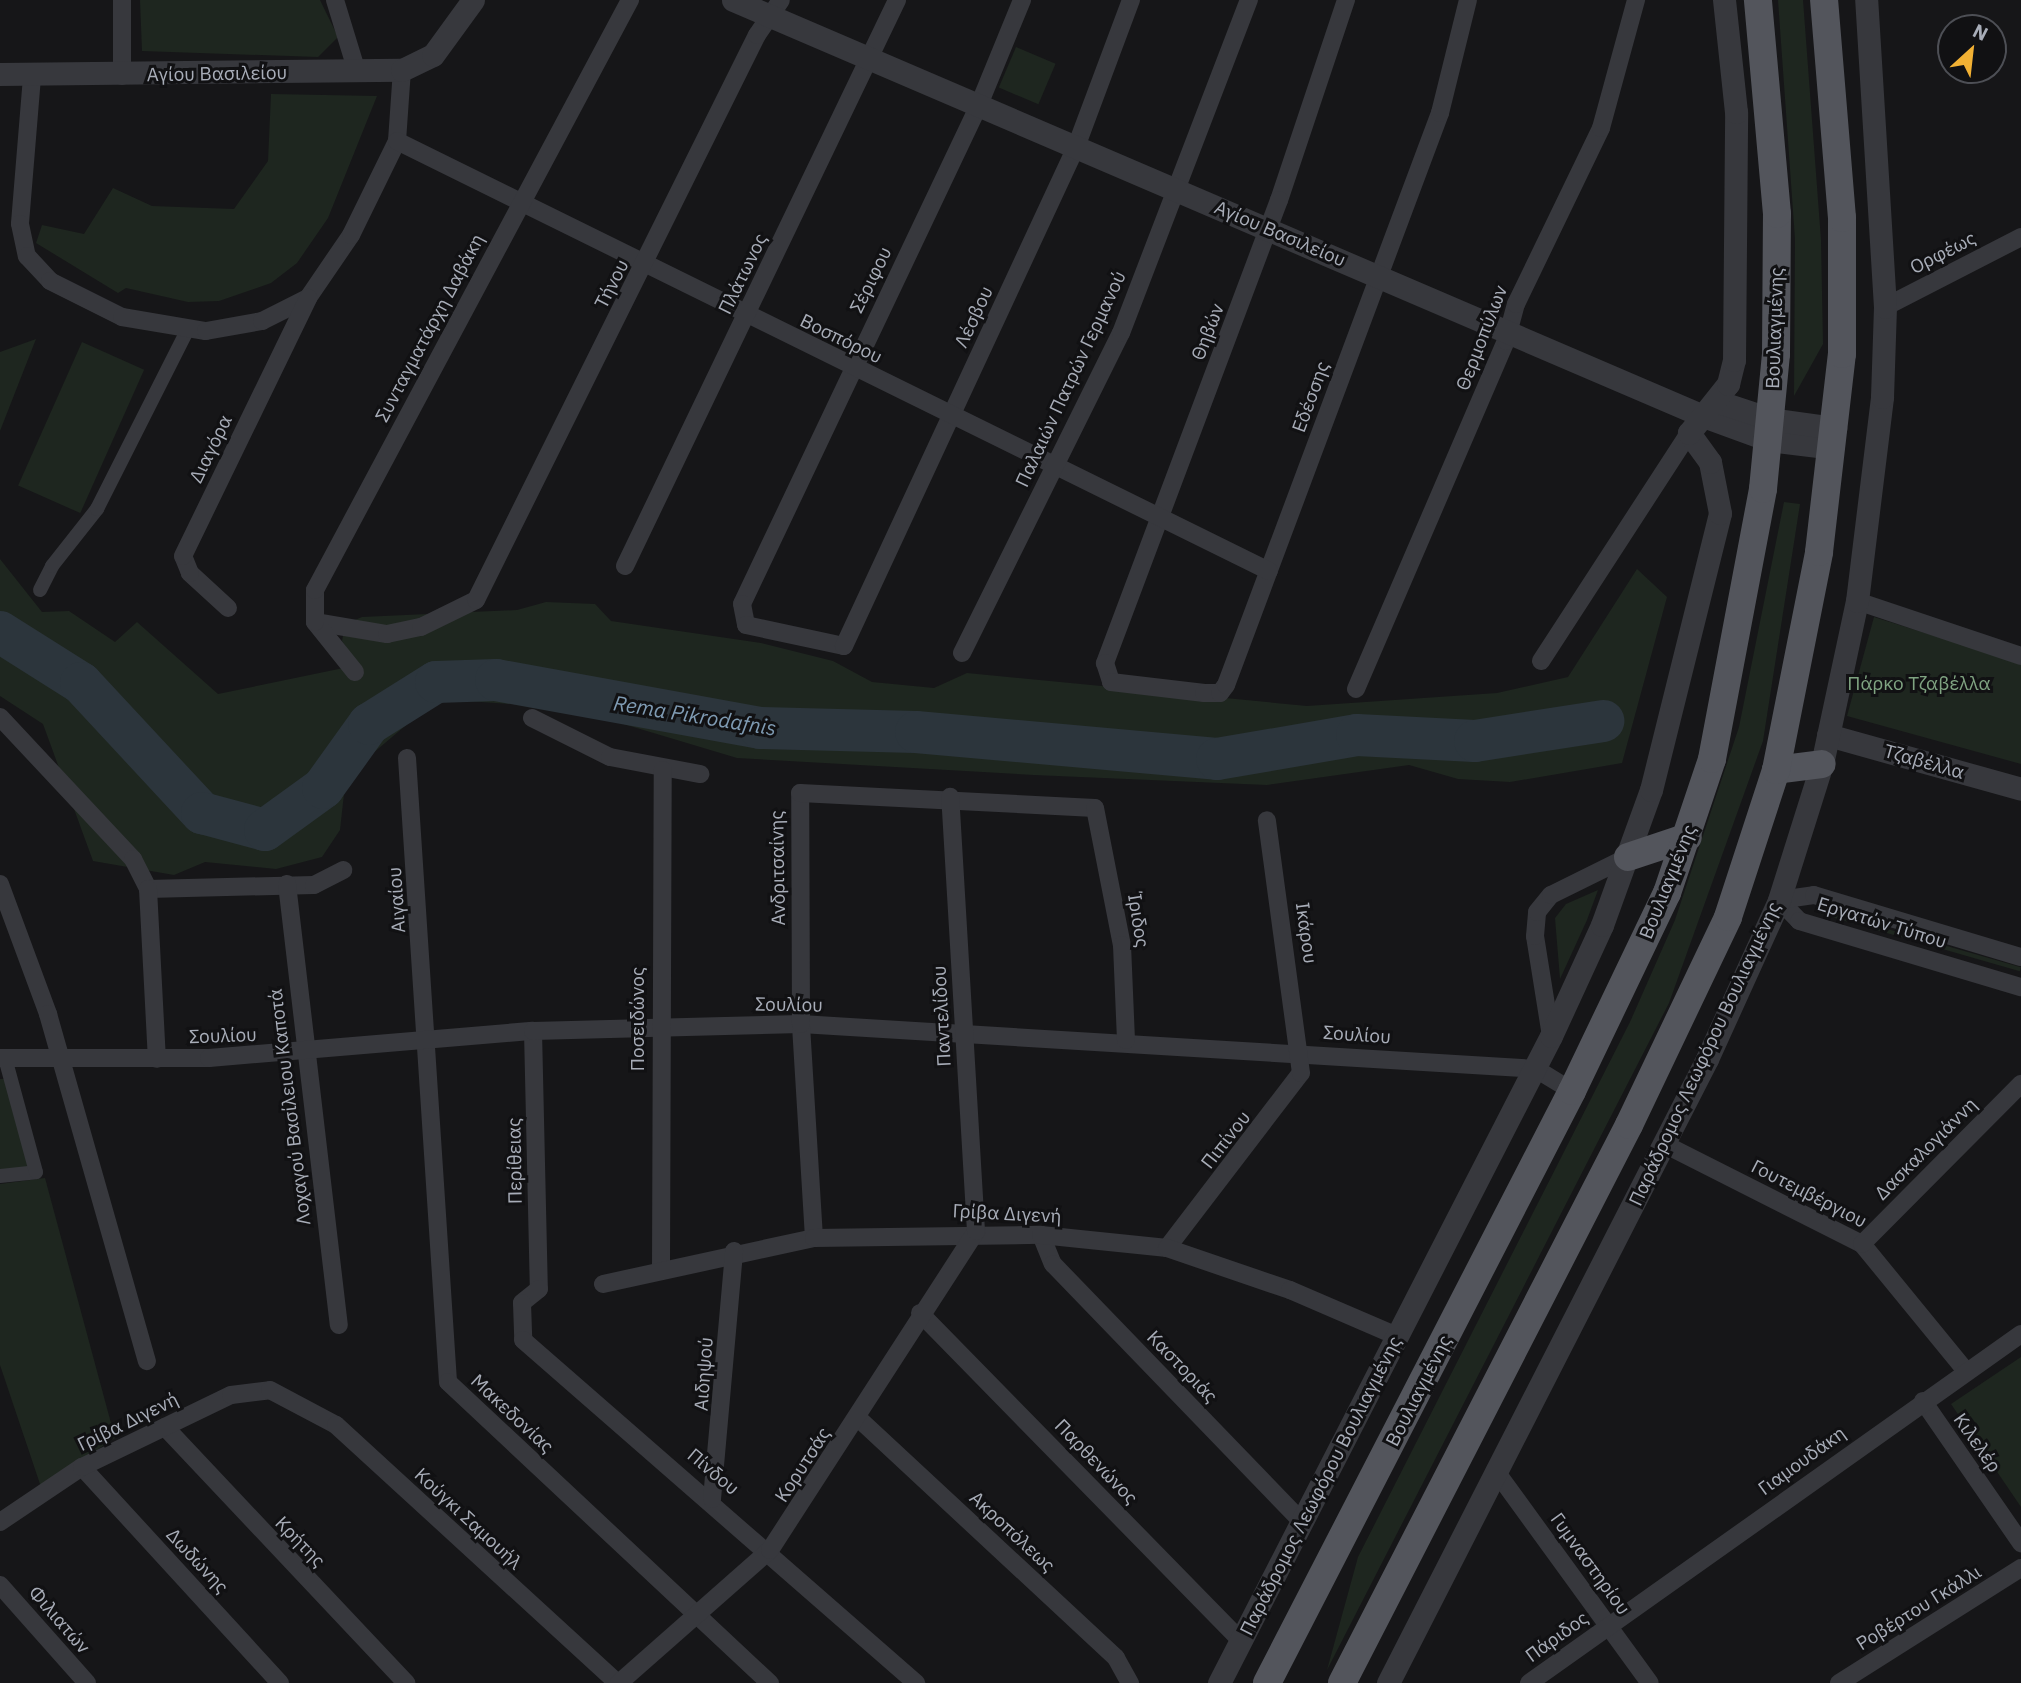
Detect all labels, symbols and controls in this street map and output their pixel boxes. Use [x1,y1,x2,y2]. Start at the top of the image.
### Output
north arrow [1937,14,2007,84]
text: N [1969,18,1992,46]
street label: Αγίου Βασιλείου [147,61,287,87]
street label: Αγίου Βασιλείου [1211,196,1349,272]
street label: Ορφέως [1906,227,1980,279]
street label: Συνταγματάρχη Δαβάκη [371,230,489,426]
street label: Πλάτωνος [714,230,772,318]
street label: Σέριφου [845,243,897,317]
street label: Τήνου [590,256,634,312]
street label: Παλαιών Πατρών Γερμανού [1011,267,1131,491]
street label: Βουλιαγμένης [1761,267,1789,389]
street label: Θερμοπύλων [1451,282,1513,394]
street label: Λέσβου [950,283,998,351]
street label: Θηβών [1187,300,1229,364]
street label: Βοσπόρου [796,309,886,369]
street label: Εδέσσης [1288,358,1334,436]
street label: Διαγόρα [185,411,237,487]
park label: Πάρκο Τζαβέλλα [1847,673,1991,695]
water label: Rema Pikrodafnis [612,690,778,740]
street label: Τζαβέλλα [1881,740,1967,784]
street label: Ανδριτσαίνης [766,810,790,926]
street label: Βουλιαγμένης [1635,821,1701,943]
street label: Αιγαίου [383,866,411,934]
street label: Ίριδος [1122,891,1154,949]
street label: Εργατών Τύπου [1815,892,1949,954]
street label: Παράδρομος Λεωφόρου Βουλιαγμένης [1624,898,1786,1210]
street label: Ικάρου [1290,901,1322,965]
street label: Παντελίδου [928,965,956,1067]
street label: Ποσειδώνος [627,967,649,1071]
street label: Λοχαγού Βασίλειου Καποτά [264,987,316,1227]
street label: Σουλίου [755,993,823,1017]
street label: Σουλίου [1322,1021,1392,1049]
street label: Σουλίου [189,1023,257,1049]
street label: Δασκαλογιάννη [1870,1093,1982,1205]
street label: Πιπίνου [1196,1107,1256,1173]
street label: Περίθειας [503,1118,527,1204]
street label: Γουτεμβέργιου [1747,1155,1871,1233]
street label: Γρίβα Διγενή [952,1200,1062,1228]
street label: Καστοριάς [1142,1326,1222,1408]
street label: Βουλιαγμένης [1381,1332,1457,1450]
street label: Παράδρομος Λεωφόρου Βουλιαγμένης [1235,1333,1407,1639]
street label: Αιδηψού [690,1336,718,1412]
street label: Μακεδονίας [466,1370,558,1458]
street label: Γρίβα Διγενή [74,1388,182,1456]
street label: Κιλελέρ [1948,1409,2006,1477]
street label: Παρθενώνος [1050,1415,1142,1509]
street label: Γιαμουδάκη [1754,1422,1850,1500]
street label: Κορυτσάς [770,1423,836,1507]
street label: Πίνδου [683,1444,743,1500]
street label: Κούγκι Σαμουήλ [410,1464,526,1574]
street label: Ακροπόλεως [965,1487,1059,1577]
street label: Γυμναστηρίου [1545,1509,1635,1619]
street label: Κρήτης [270,1512,330,1572]
street label: Δωδώνης [161,1524,233,1598]
street label: Ροβέρτου Γκάλλι [1852,1560,1986,1656]
street label: Φιλιατών [24,1582,94,1658]
street label: Πάριδος [1521,1607,1593,1667]

